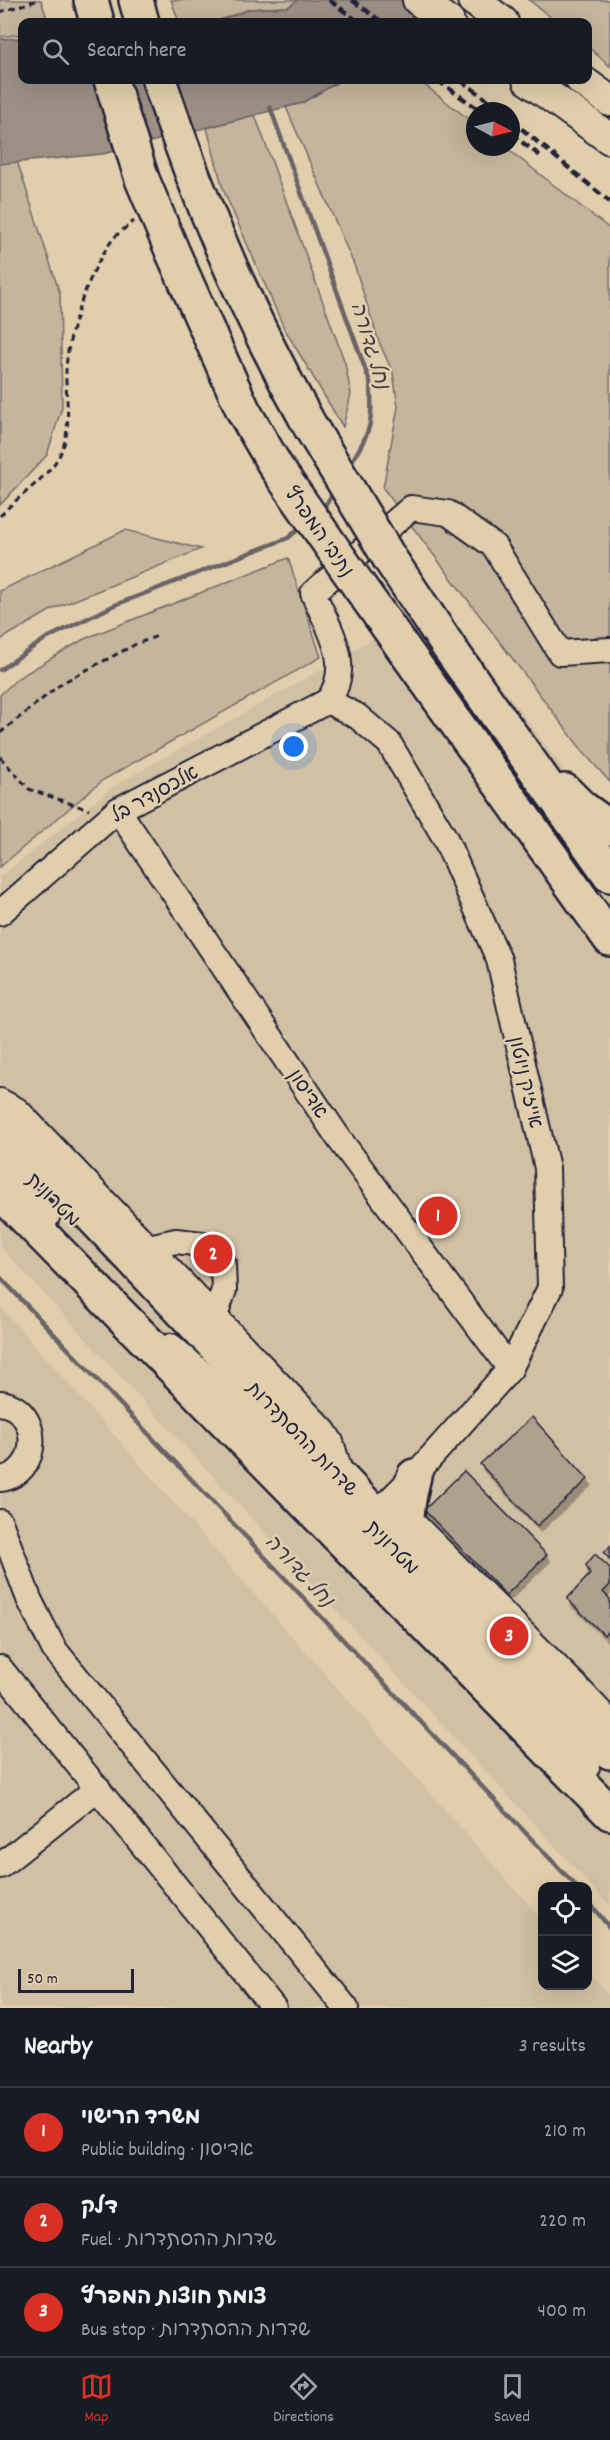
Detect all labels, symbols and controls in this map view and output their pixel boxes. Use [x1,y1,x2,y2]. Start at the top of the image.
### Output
search box [18,18,592,84]
icon: search [39,35,72,68]
text: Search here [87,36,186,67]
north arrow [466,102,520,156]
water label: נחל גדורה [341,298,396,395]
street label: נתיבי המפרץ [276,482,359,584]
your location [279,732,308,761]
street label: אלכסנדר בל [107,760,204,831]
street label: אייזיק ניוטון [500,1034,548,1131]
street label: אדיסון [280,1064,333,1125]
street label: מטרונית [18,1168,85,1235]
pin: 1 [418,1194,458,1238]
pin: 2 [194,1232,232,1276]
street label: שדרות ההסתדרות [238,1375,363,1504]
street label: מטרונית [358,1515,424,1583]
water label: נחל גדורה [256,1529,341,1617]
pin: 3 [490,1614,528,1658]
map controls [538,1882,592,1990]
button: locate [538,1882,592,1936]
button: layers [538,1936,592,1990]
scale bar [18,1966,134,1994]
text: 50 m [27,1968,58,1991]
text: Nearby [24,2029,92,2066]
text: 3 results [519,2033,586,2061]
text: משרד הרישוי [81,2103,200,2134]
text: 1 [41,2118,46,2146]
text: 210 m [544,2118,586,2146]
text: Public building · אדיסון [81,2137,253,2165]
text: דלק [81,2193,118,2224]
text: 2 [39,2208,48,2236]
text: 220 m [539,2208,586,2236]
text: Fuel · שדרות ההסתדרות [81,2227,276,2255]
text: צומת חוצות המפרץ [81,2283,267,2314]
text: 3 [39,2298,48,2326]
text: 400 m [538,2298,586,2326]
text: Bus stop · שדרות ההסתדרות [81,2317,310,2345]
tab: Map [80,2370,113,2429]
tab: Directions [273,2370,334,2429]
tab: Saved [494,2370,530,2429]

